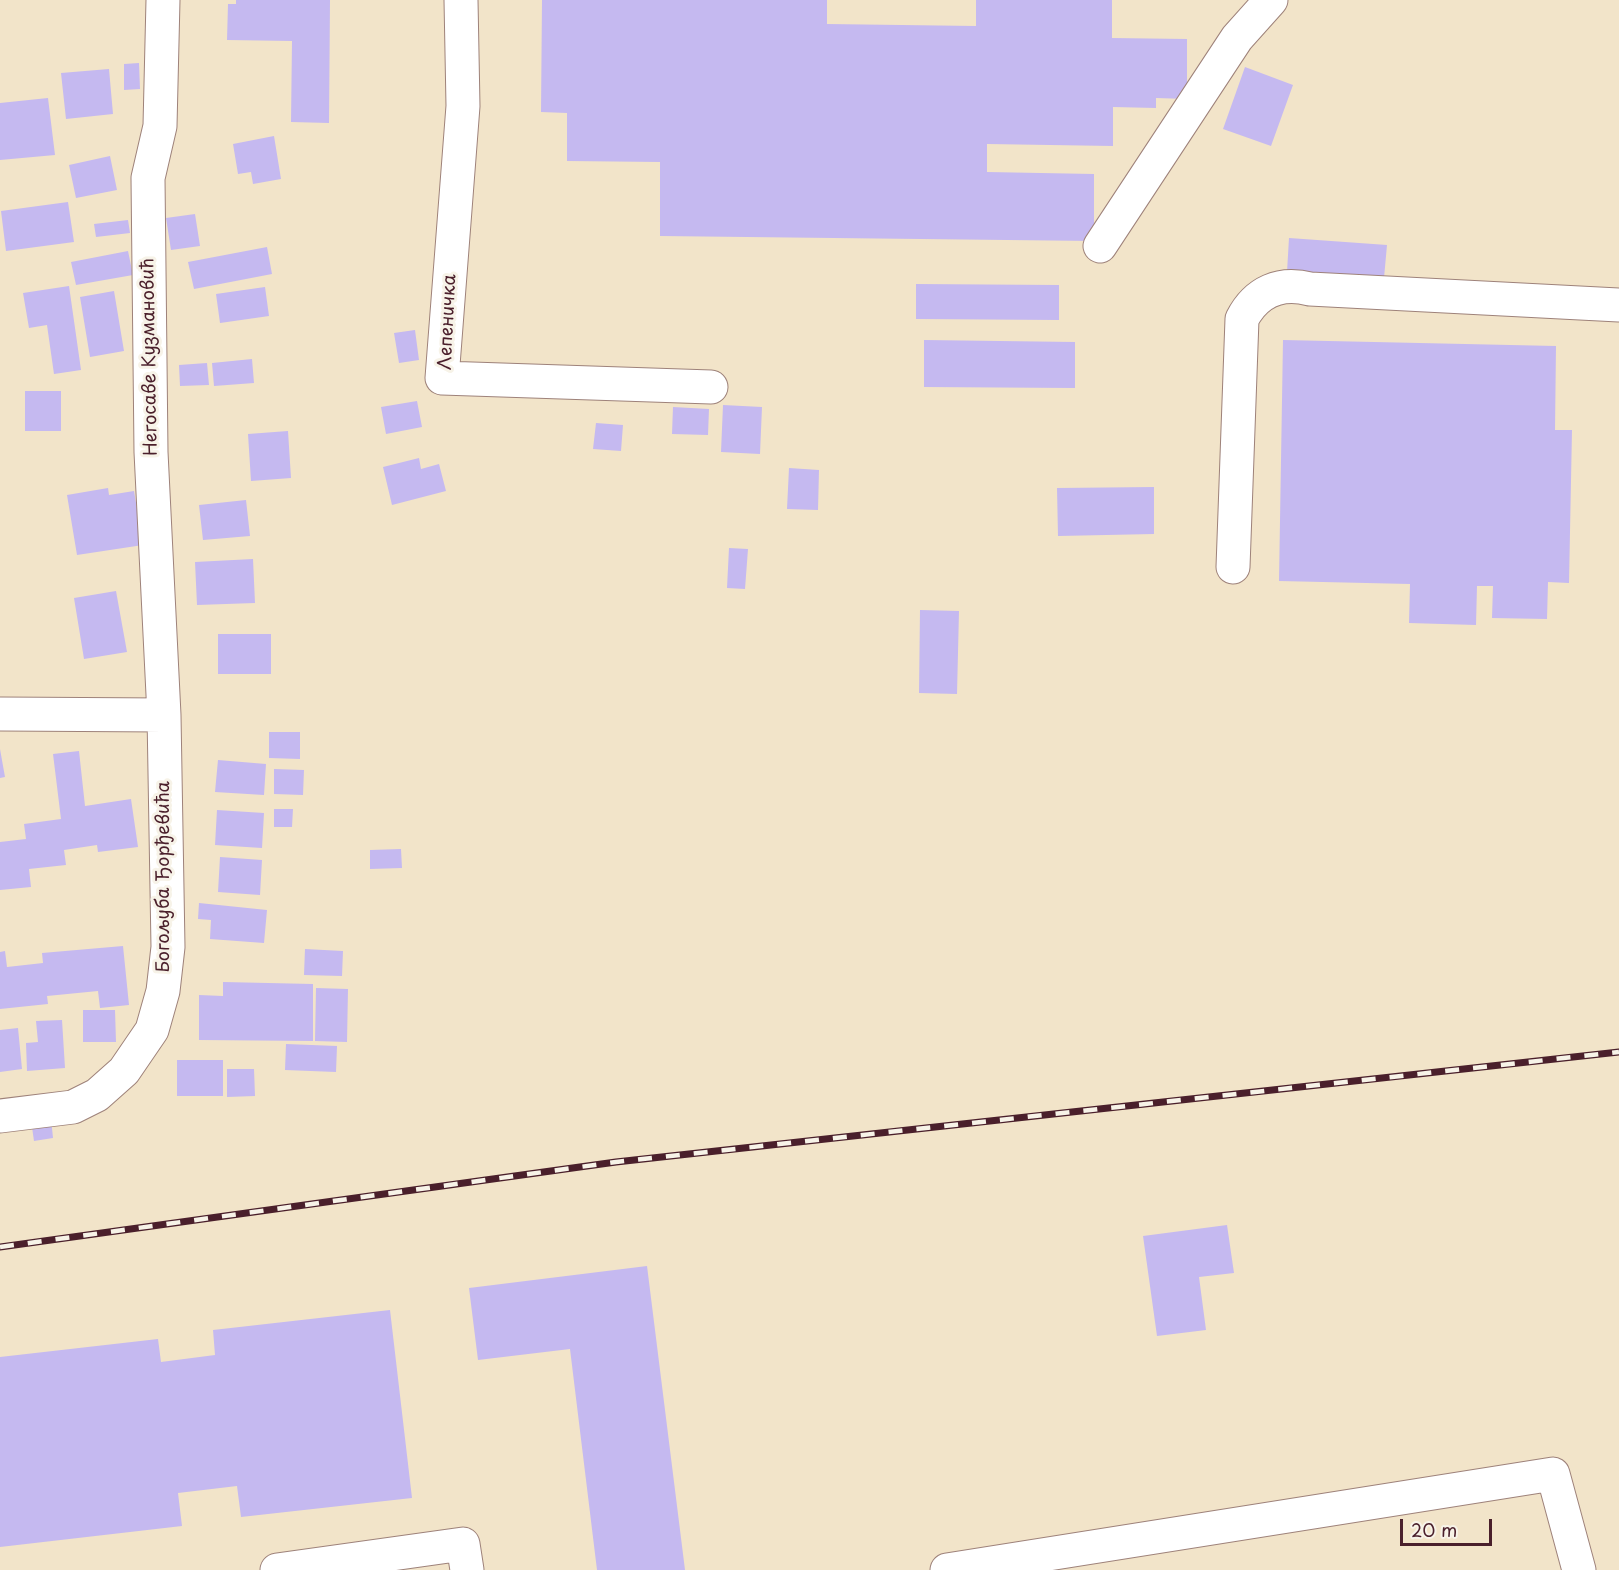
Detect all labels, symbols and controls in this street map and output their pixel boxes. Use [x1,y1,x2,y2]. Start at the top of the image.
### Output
street label: Негосаве Кузмановић [137,258,163,456]
street label: Лепеничка [435,274,461,370]
street label: Богољуба Ђорђевића [153,781,175,973]
scale bar [1403,1507,1494,1545]
text: 20 m [1411,1516,1457,1543]

